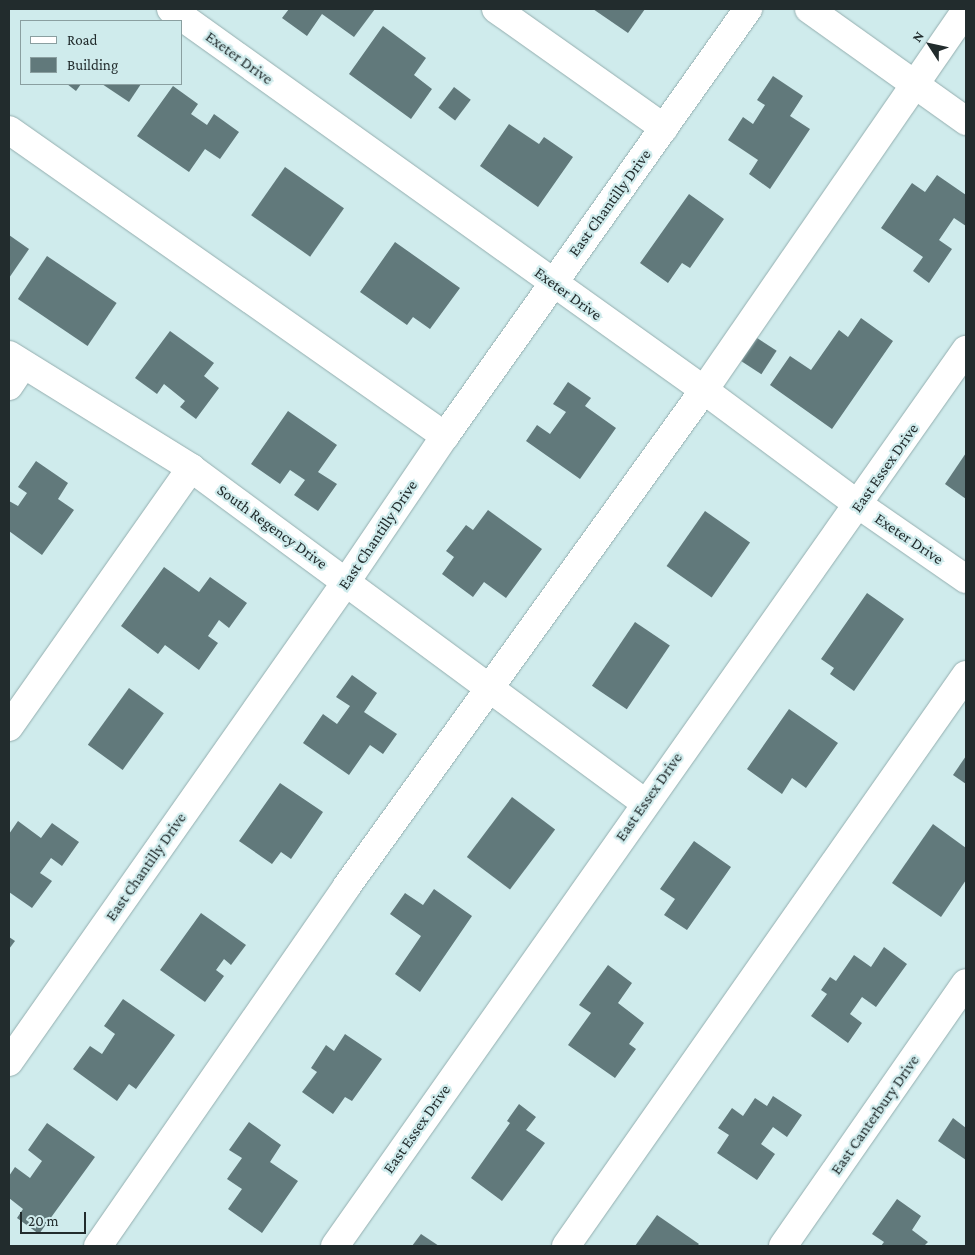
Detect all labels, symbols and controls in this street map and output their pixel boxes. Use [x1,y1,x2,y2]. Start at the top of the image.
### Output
legend [20,20,182,85]
north arrow [905,20,955,70]
street label: Exeter Drive [202,27,276,89]
text: N [908,28,927,45]
text: Road [67,32,97,48]
text: Building [67,57,118,73]
street label: East Chantilly Drive [565,146,655,260]
street label: Exeter Drive [531,263,605,325]
street label: East Essex Drive [847,420,923,516]
street label: East Chantilly Drive [334,477,422,593]
street label: South Regency Drive [213,481,331,573]
street label: Exeter Drive [871,509,947,569]
street label: East Essex Drive [611,749,687,845]
street label: East Chantilly Drive [101,809,191,925]
street label: East Canterbury Drive [827,1052,923,1178]
street label: East Essex Drive [379,1081,455,1177]
scale bar [22,1202,89,1234]
text: 20 m [28,1213,59,1229]

